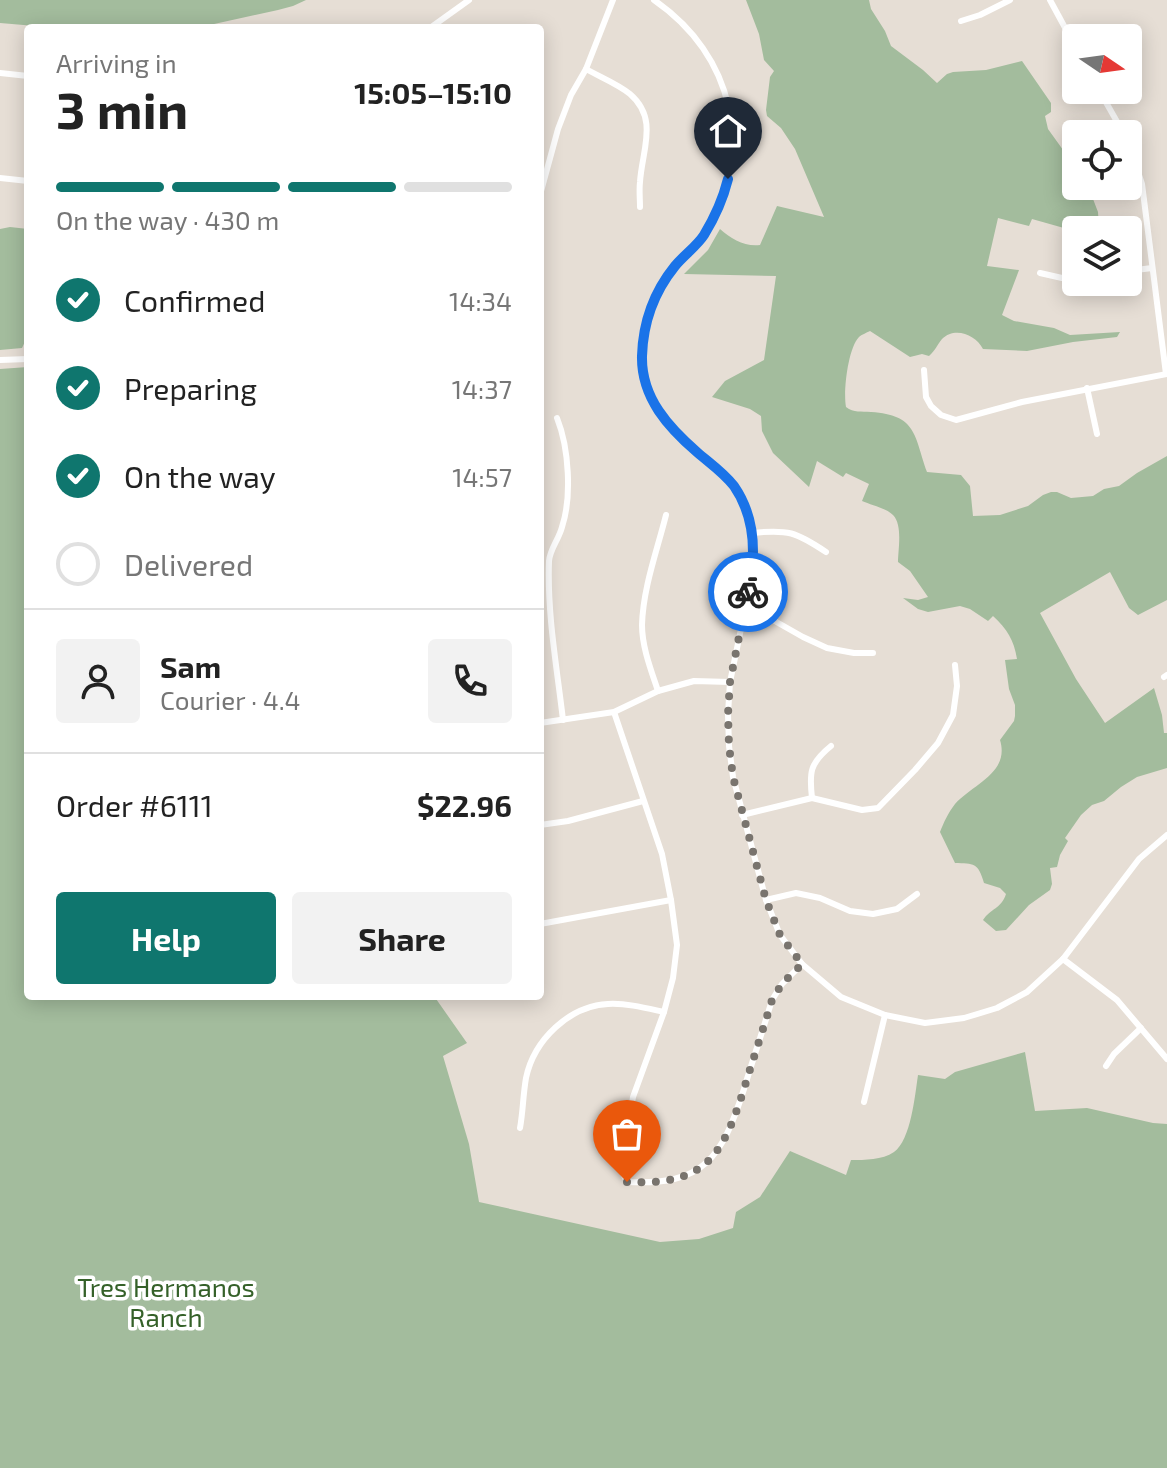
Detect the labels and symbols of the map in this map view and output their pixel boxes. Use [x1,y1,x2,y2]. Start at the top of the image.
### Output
north arrow [1062,24,1142,104]
pin [694,97,762,179]
courier [708,552,788,632]
pin [593,1100,661,1182]
park label: Tres Hermanos Ranch [77,1271,255,1332]

